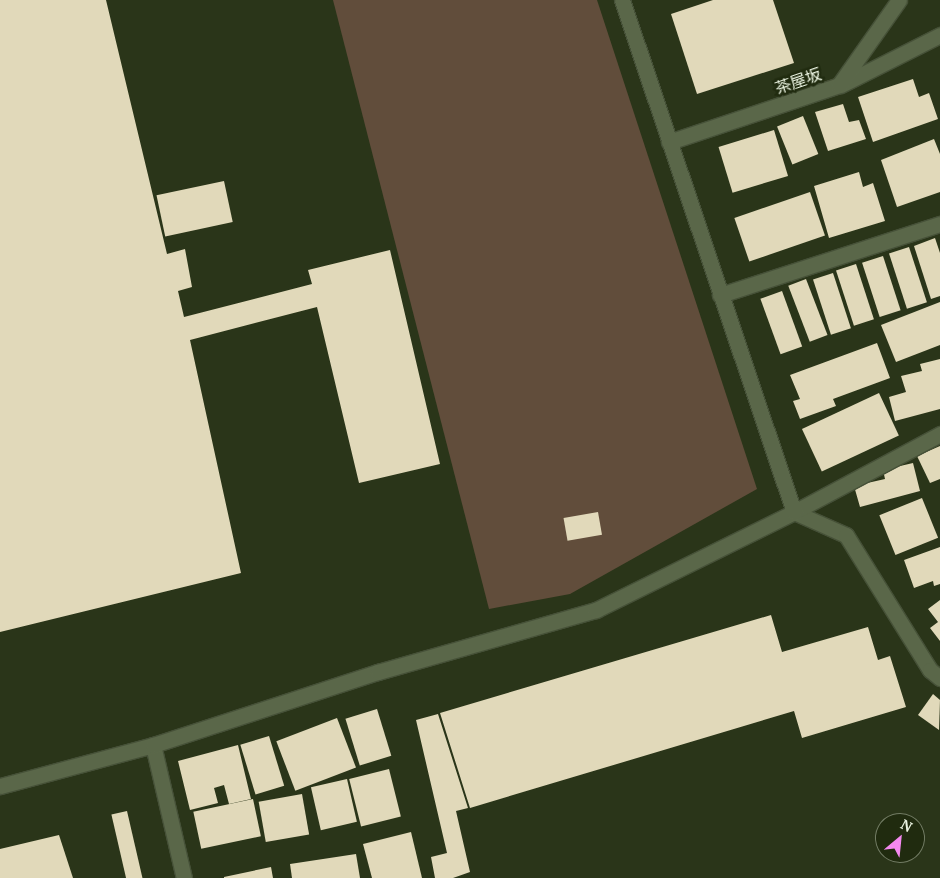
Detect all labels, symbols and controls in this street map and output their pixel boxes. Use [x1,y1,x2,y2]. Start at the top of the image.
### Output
street label: 茶屋坂 [772,64,824,98]
north arrow [875,813,925,863]
text: N [898,814,916,836]

